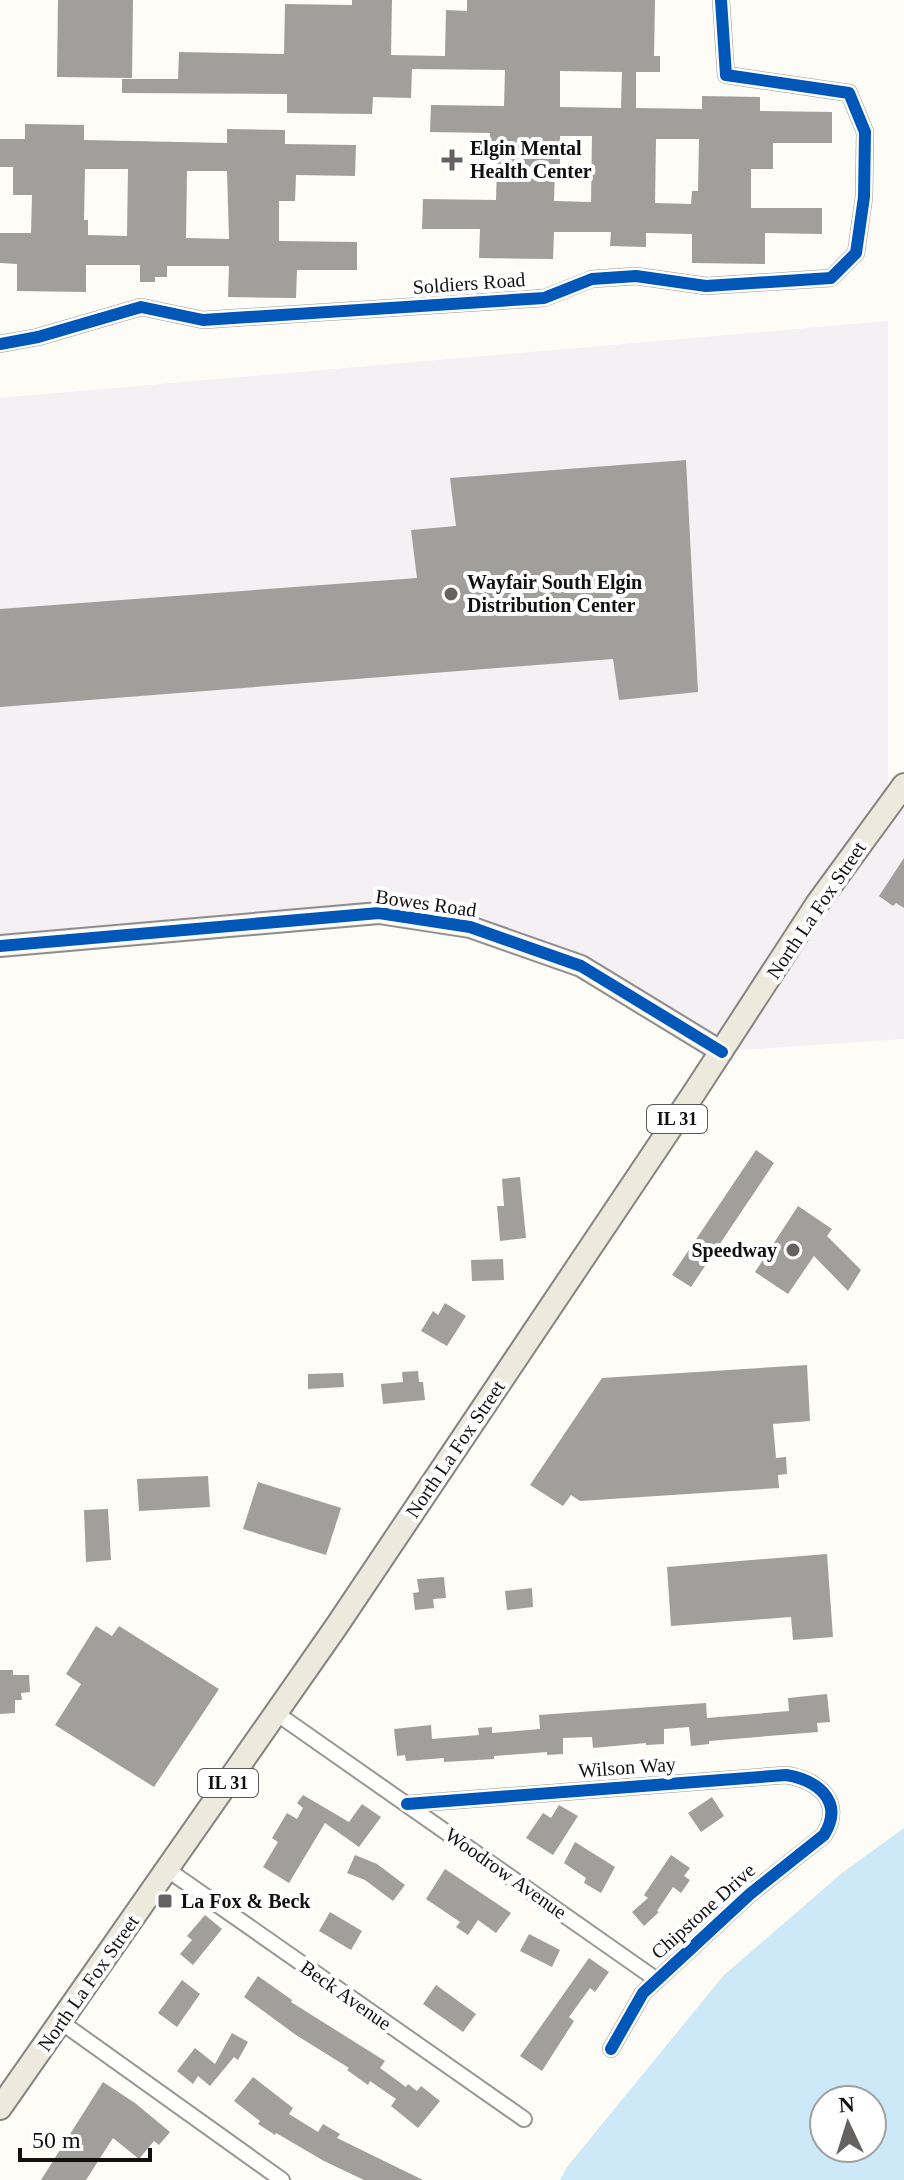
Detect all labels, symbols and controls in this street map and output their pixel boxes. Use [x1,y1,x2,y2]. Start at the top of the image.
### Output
place label: Elgin Mental Health Center [470,137,592,182]
marker: Elgin Mental Health Center [441,149,463,171]
street label: Soldiers Road [412,268,526,298]
place label: Wayfair South Elgin Distribution Center [467,571,642,616]
marker: Wayfair South Elgin Distribution Center [442,585,460,603]
street label: North La Fox Street [762,837,870,983]
street label: Bowes Road [374,885,478,921]
road number: IL 31 [647,1105,707,1133]
place label: Speedway [691,1239,777,1262]
marker: Speedway [784,1241,802,1259]
street label: North La Fox Street [401,1376,509,1522]
street label: Wilson Way [577,1753,677,1782]
road number: IL 31 [198,1769,258,1797]
street label: Woodrow Avenue [441,1823,571,1923]
street label: Chipstone Drive [647,1859,760,1964]
place label: La Fox & Beck [181,1890,311,1912]
marker: La Fox & Beck [156,1892,174,1910]
street label: North La Fox Street [33,1911,143,2055]
street label: Beck Avenue [296,1956,396,2034]
north arrow [808,2084,888,2164]
text: N [838,2092,856,2118]
scale bar [20,2112,150,2162]
text: 50 m [32,2127,81,2153]

